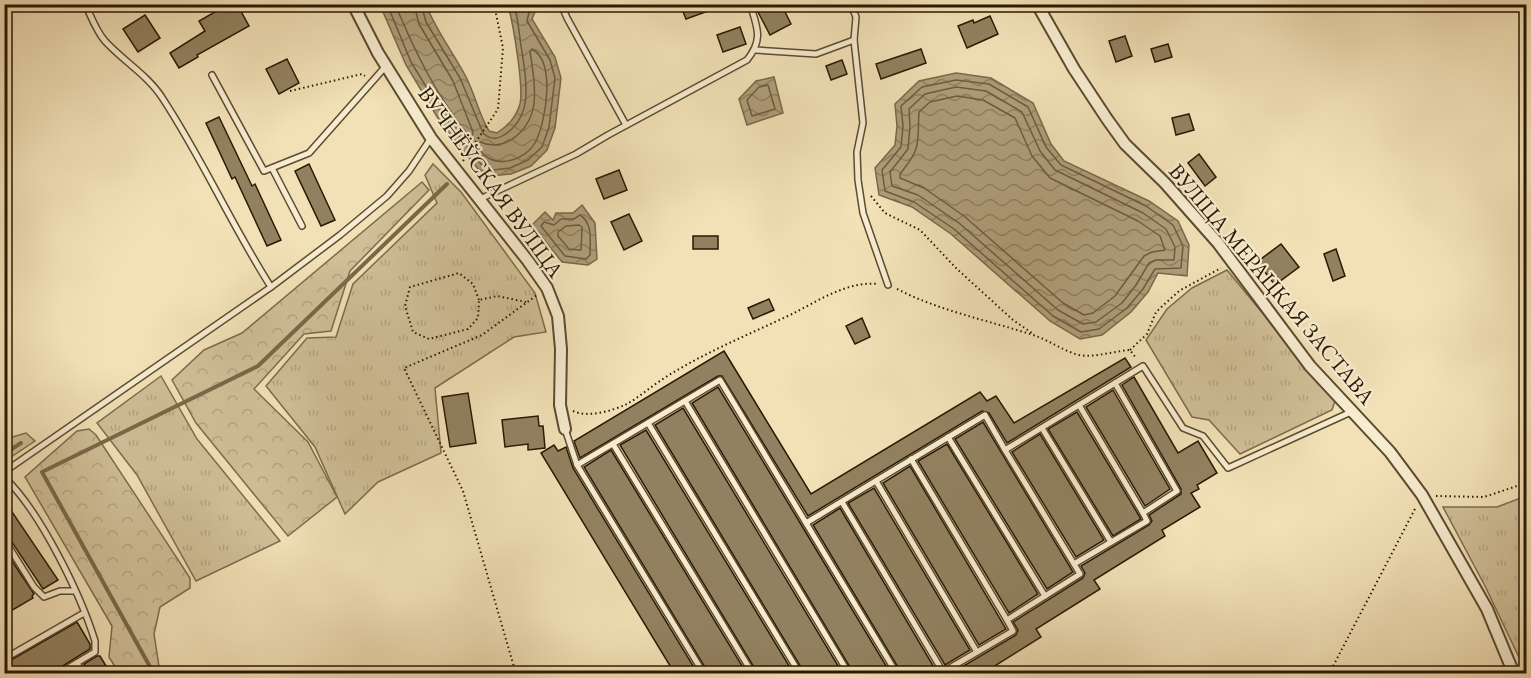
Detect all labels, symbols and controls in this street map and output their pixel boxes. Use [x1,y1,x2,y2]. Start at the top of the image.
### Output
street label: ВУЧНЁЎСКАЯ ВУЛІЦА [412,80,571,284]
street label: ВУЛІЦА МЕРАЦКАЯ ЗАСТАВА [1162,157,1382,411]

